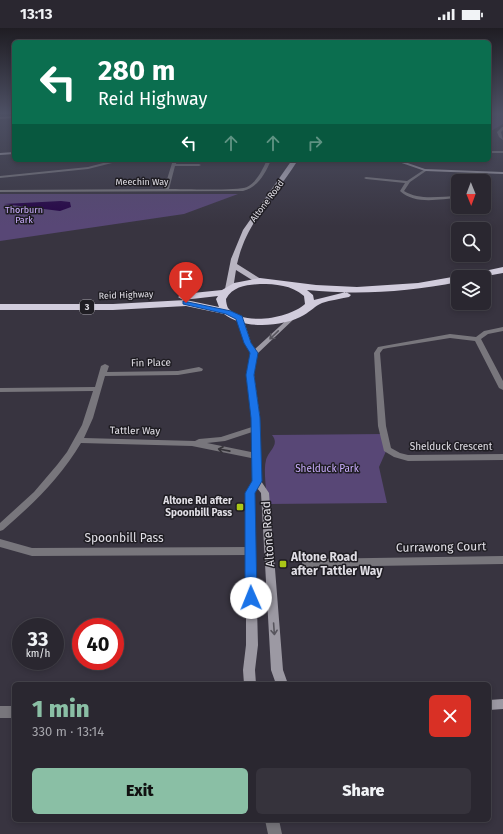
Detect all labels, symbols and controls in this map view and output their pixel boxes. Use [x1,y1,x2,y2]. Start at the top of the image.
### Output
text: 13:13 [20,5,53,23]
text: 280 m [98,54,175,87]
icon: left [32,56,84,108]
text: Reid Highway [98,88,207,110]
icon: left [178,132,200,154]
icon: ahead [220,132,242,154]
icon: ahead [262,132,284,154]
icon: right [304,132,326,154]
north arrow [451,174,491,214]
map controls [451,174,491,310]
street label: Meechin Way [116,177,169,187]
street label: Altone Road [248,178,286,224]
park label: Thorburn Park [5,205,43,225]
button: search [451,222,491,262]
pin [169,262,203,303]
icon: arrive [175,268,197,290]
button: layers [451,270,491,310]
street label: Reid Highway [99,289,154,301]
road number: 3 [80,300,94,314]
one-way arrow [269,330,279,340]
street label: Fin Place [131,357,171,369]
street label: Tattler Way [110,425,160,437]
street label: Shelduck Crescent [410,441,493,453]
one-way arrow [218,446,231,454]
park label: Shelduck Park [295,463,360,475]
place label: Altone Rd after Spoonbill Pass [162,495,233,519]
street label: Altone Road [259,501,277,567]
marker: Altone Rd after Spoonbill Pass [235,502,245,512]
street label: Spoonbill Pass [84,531,164,545]
street label: Currawong Court [396,539,487,555]
place label: Altone Road after Tattler Way [290,550,383,578]
marker: Altone Road after Tattler Way [278,559,288,569]
position arrow [230,577,272,619]
speed limit sign: 40 [72,618,124,670]
one-way arrow [271,622,278,635]
text: 33 [28,627,48,651]
text: km/h [26,648,50,660]
text: 1 min [32,695,90,723]
button: close [429,695,471,737]
text: 330 m · 13:14 [32,724,104,739]
button: Exit [32,768,248,814]
button: Share [256,768,471,814]

